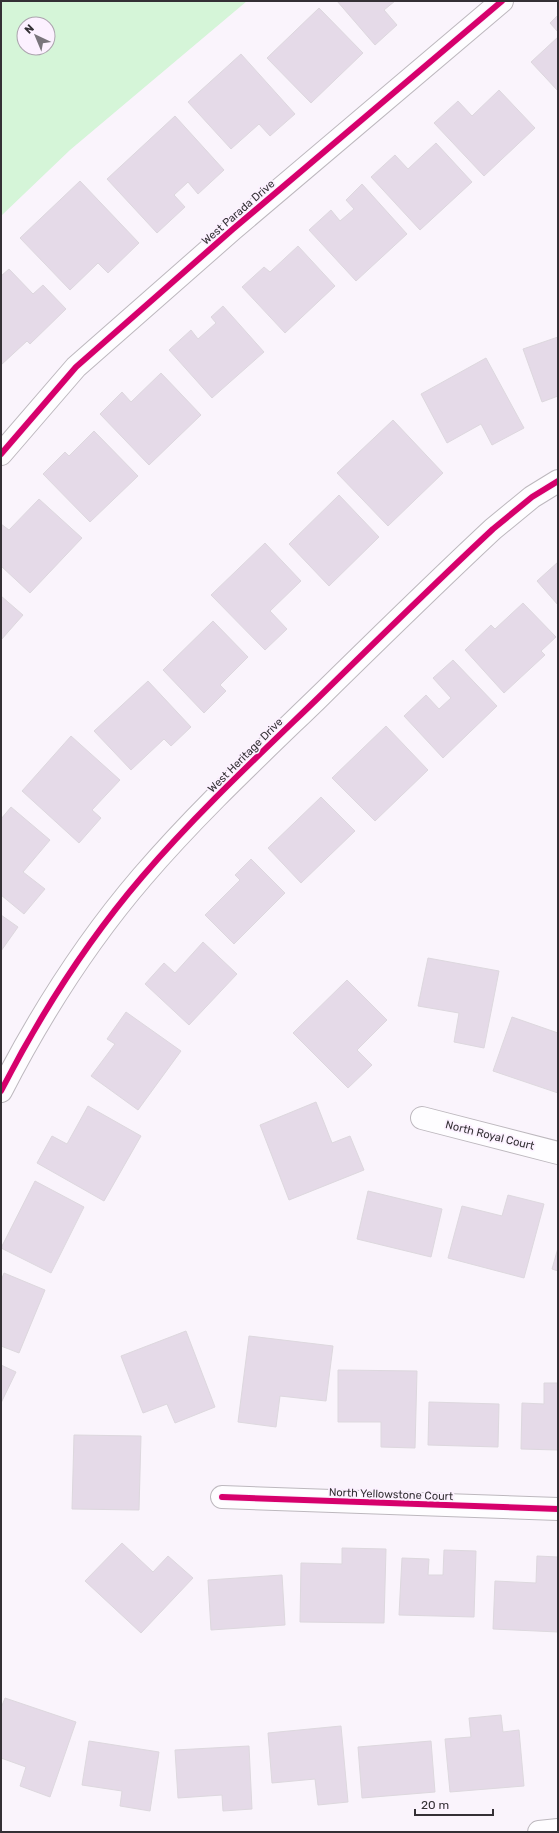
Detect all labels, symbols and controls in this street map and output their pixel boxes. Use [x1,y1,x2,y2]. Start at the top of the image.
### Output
north arrow [16,16,56,56]
text: N [22,22,37,37]
street label: West Parada Drive [199,177,277,248]
street label: West Heritage Drive [205,715,285,795]
street label: North Royal Court [444,1118,536,1153]
street label: North Yellowstone Court [329,1486,454,1503]
scale bar [415,1791,493,1817]
text: 20 m [421,1798,449,1812]

